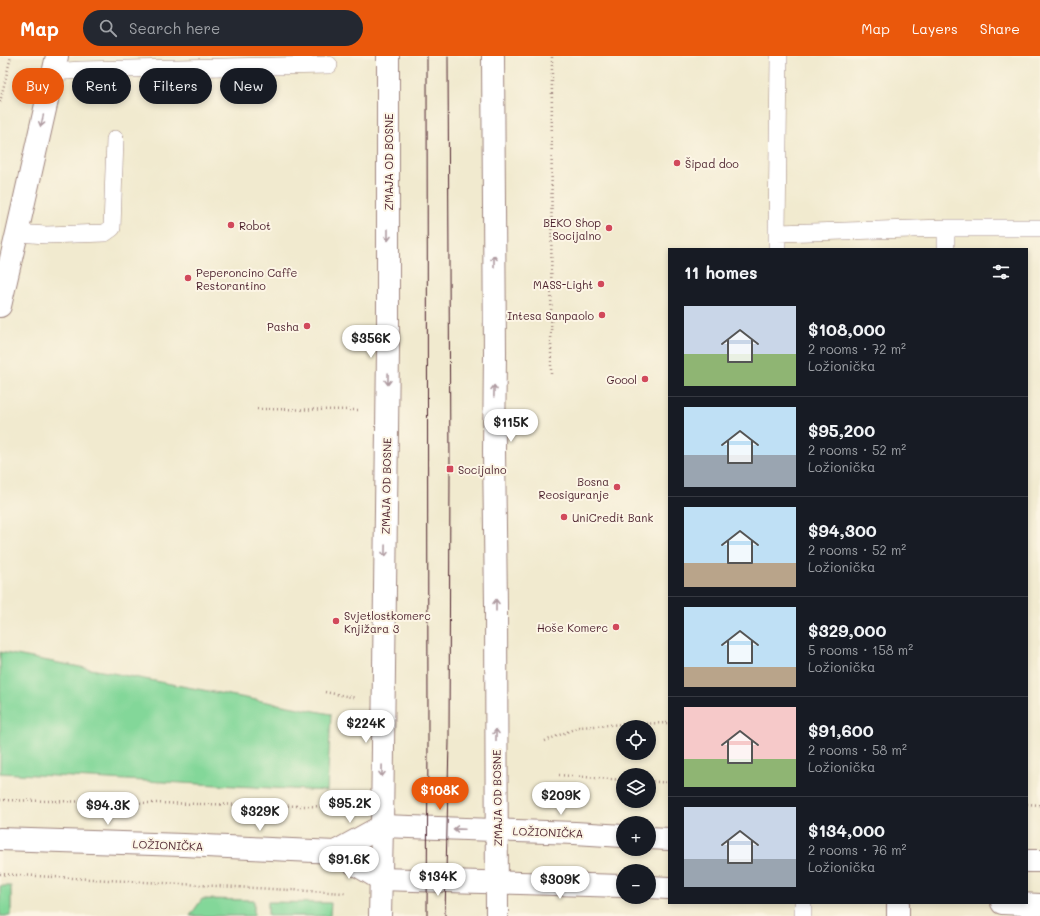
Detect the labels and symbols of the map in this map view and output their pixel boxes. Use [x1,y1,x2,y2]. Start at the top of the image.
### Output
street label: ZMAJA OD BOSNE [381,114,396,210]
one-way arrow [38,115,46,128]
place label: Šipad doo [685,156,739,171]
marker: Šipad doo [672,158,682,168]
place label: BEKO Shop Socijalno [543,215,601,243]
place label: Robot [239,218,271,233]
marker: Robot [226,220,236,230]
marker: BEKO Shop Socijalno [604,223,614,233]
one-way arrow [384,228,392,241]
one-way arrow [490,255,498,268]
place label: Peperoncino Caffe Restorantino [196,265,298,293]
marker: Peperoncino Caffe Restorantino [183,273,193,283]
place label: MASS-Light [533,277,593,292]
marker: MASS-Light [596,279,606,289]
place label: Intesa Sanpaolo [507,308,594,323]
marker: Intesa Sanpaolo [597,310,607,320]
place label: Pasha [267,319,299,334]
marker: Pasha [302,321,312,331]
pin: $356K [343,325,399,359]
one-way arrow [384,372,392,385]
place label: Goool [607,372,637,387]
marker: Goool [640,374,650,384]
one-way arrow [490,385,498,398]
pin: $115K [483,409,539,443]
street label: ZMAJA OD BOSNE [378,437,394,535]
place label: Socijalno [458,462,507,477]
marker: Socijalno [445,464,455,474]
place label: Bosna Reosiguranje [539,474,609,502]
marker: Bosna Reosiguranje [612,482,622,492]
place label: UniCredit Bank [572,510,653,525]
marker: UniCredit Bank [559,512,569,522]
one-way arrow [381,544,389,557]
one-way arrow [492,599,500,612]
place label: Svjetlostkomerc Knjižara 3 [344,608,431,636]
marker: Svjetlostkomerc Knjižara 3 [331,616,341,626]
place label: Hoše Komerc [537,620,608,635]
marker: Hoše Komerc [611,622,621,632]
pin: $224K [338,710,394,744]
one-way arrow [492,729,500,742]
street label: ZMAJA OD BOSNE [489,749,505,847]
one-way arrow [378,764,386,777]
pin: $108K [412,777,468,811]
pin: $209K [533,782,589,816]
pin: $95.2K [317,790,383,824]
pin: $94.3K [75,792,141,826]
pin: $329K [232,798,288,832]
street label: LOŽIONIČKA [513,823,583,841]
one-way arrow [453,825,466,833]
street label: LOŽIONIČKA [133,836,203,854]
pin: $91.6K [316,846,382,880]
pin: $134K [410,863,466,897]
pin: $309K [532,866,588,900]

